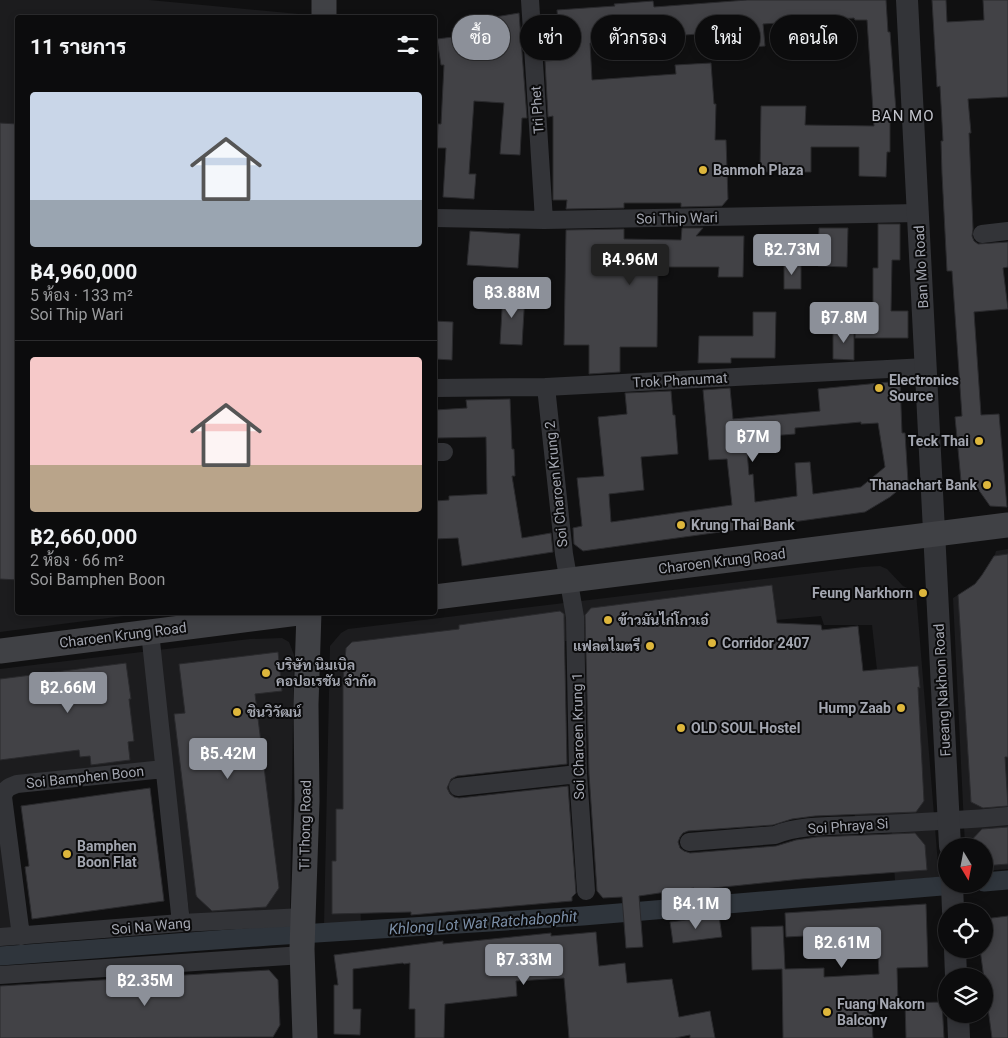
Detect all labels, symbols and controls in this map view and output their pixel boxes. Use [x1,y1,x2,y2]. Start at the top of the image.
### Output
chip: ซื้อ [452,15,510,60]
chip: เช่า [520,15,581,60]
chip: ตัวกรอง [591,15,685,60]
chip: ใหม่ [695,15,760,60]
chip: คอนโด [770,15,857,60]
icon: filters [394,31,422,59]
text: 11 รายการ [30,35,127,59]
street label: Tri Phet [527,85,547,135]
district label: BAN MO [872,107,934,125]
icon: home [181,124,271,214]
place label: Banmoh Plaza [713,162,804,178]
marker: Banmoh Plaza [697,164,709,176]
street label: Soi Thip Wari [636,209,718,227]
street label: Ban Mo Road [911,225,931,309]
pin: ฿2.73M [751,234,833,276]
text: ฿2.73M [764,240,820,259]
pin: ฿4.96M [589,244,671,286]
text: ฿4.96M [602,250,658,269]
text: ฿4,960,000 [30,260,137,284]
pin: ฿3.88M [471,276,553,319]
text: ฿3.88M [484,283,540,302]
text: 5 ห้อง · 133 m² [30,286,133,305]
pin: ฿7.8M [809,302,879,344]
text: Soi Thip Wari [30,305,123,324]
text: ฿7.8M [821,308,867,327]
street label: Trok Phanumat [632,370,728,390]
place label: Electronics Source [889,372,959,404]
marker: Electronics Source [873,382,885,394]
icon: home [181,390,271,480]
street label: Soi Charoen Krung 2 [541,420,571,548]
pin: ฿7M [729,420,777,463]
text: ฿7M [737,427,769,446]
place label: Teck Thai [908,433,969,449]
marker: Teck Thai [973,435,985,447]
place label: Thanachart Bank [870,477,978,493]
marker: Thanachart Bank [981,479,993,491]
place label: Krung Thai Bank [691,517,795,533]
marker: Krung Thai Bank [675,519,687,531]
text: ฿2,660,000 [30,525,137,549]
street label: Charoen Krung Road [657,545,787,577]
text: 2 ห้อง · 66 m² [30,551,124,570]
text: Soi Bamphen Boon [30,570,165,589]
place label: Feung Narkhorn [812,585,913,601]
marker: Feung Narkhorn [917,587,929,599]
place label: ข้าวมันไก่โกวเอ๋ [618,611,709,628]
marker: ข้าวมันไก่โกวเอ๋ [602,614,614,626]
street label: Charoen Krung Road [58,619,188,651]
street label: Fueang Nakhon Road [931,623,953,757]
place label: Corridor 2407 [722,635,810,651]
place label: แฟลตไมตรี [573,637,641,654]
marker: Corridor 2407 [706,637,718,649]
marker: แฟลตไมตรี [644,640,656,652]
place label: บริษัท นิมเบิล คอปอเรชัน จำกัด [276,657,376,689]
marker: บริษัท นิมเบิล คอปอเรชัน จำกัด [260,667,272,679]
pin: ฿2.66M [27,672,109,714]
street label: Soi Charoen Krung 1 [569,672,587,800]
text: ฿2.66M [40,678,96,697]
place label: Hump Zaab [818,700,891,716]
marker: Hump Zaab [895,702,907,714]
place label: ชินวิวัฒน์ [247,703,302,720]
marker: ชินวิวัฒน์ [231,706,243,718]
place label: OLD SOUL Hostel [691,720,800,736]
marker: OLD SOUL Hostel [675,722,687,734]
pin: ฿5.42M [187,738,269,780]
text: ฿5.42M [200,744,256,763]
street label: Soi Bamphen Boon [25,763,145,791]
street label: Ti Thong Road [296,780,314,870]
street label: Soi Phraya Si [807,815,889,837]
place label: Bamphen Boon Flat [77,838,137,870]
north arrow [938,838,992,892]
map controls [938,838,993,1023]
marker: Bamphen Boon Flat [61,848,73,860]
pin: ฿4.1M [661,888,731,930]
text: ฿4.1M [673,894,719,913]
button: locate [938,903,993,958]
water label: Khlong Lot Wat Ratchabophit [388,907,578,939]
street label: Soi Na Wang [111,915,191,937]
pin: ฿2.61M [801,926,883,969]
text: ฿2.61M [814,933,870,952]
pin: ฿7.33M [483,944,565,986]
text: ฿7.33M [496,950,552,969]
pin: ฿2.35M [104,964,186,1007]
button: layers [938,968,993,1023]
text: ฿2.35M [117,971,173,990]
place label: Fuang Nakorn Balcony [837,996,925,1028]
marker: Fuang Nakorn Balcony [821,1006,833,1018]

